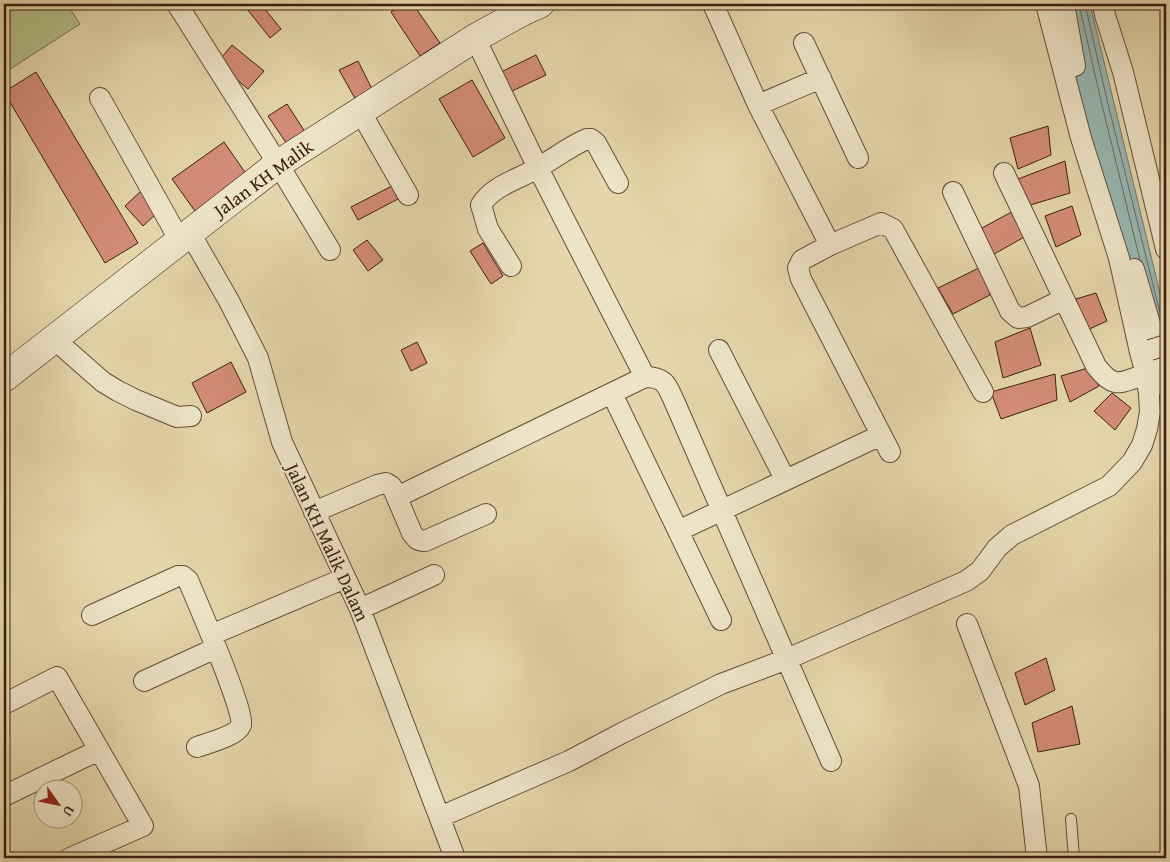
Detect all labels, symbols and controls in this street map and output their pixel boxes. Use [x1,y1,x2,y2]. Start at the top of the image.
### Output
street label: Jalan KH Malik [206,132,319,225]
street label: Jalan KH Malik Dalam [278,457,377,626]
north arrow [32,780,82,830]
text: U [58,802,80,821]

